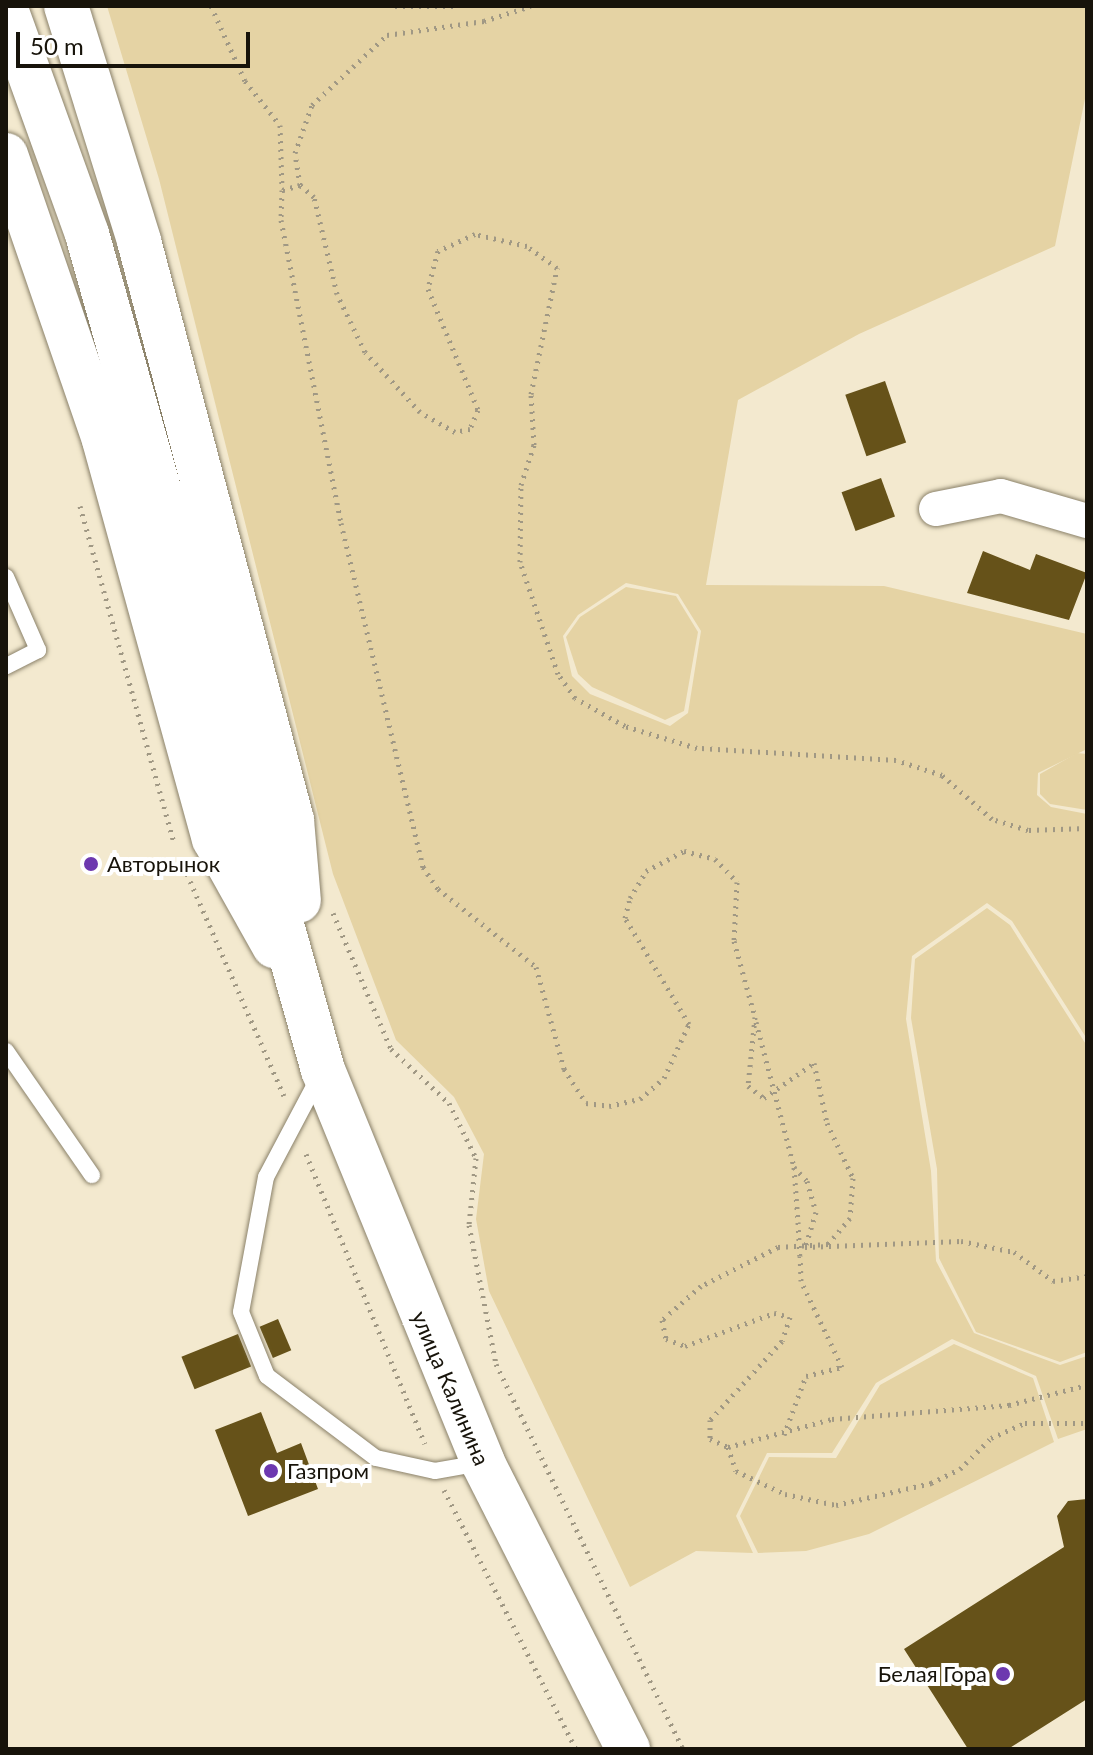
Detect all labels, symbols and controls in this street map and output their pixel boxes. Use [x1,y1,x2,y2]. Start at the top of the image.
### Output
scale bar [20,16,254,66]
text: 50 m [30,31,84,60]
place label: Авторынок [107,851,220,877]
marker: Авторынок [82,855,100,873]
street label: улица Калинина [407,1307,495,1469]
place label: Газпром [287,1458,369,1484]
marker: Газпром [262,1462,280,1480]
place label: Белая Гора [878,1661,987,1687]
marker: Белая Гора [994,1665,1012,1683]

